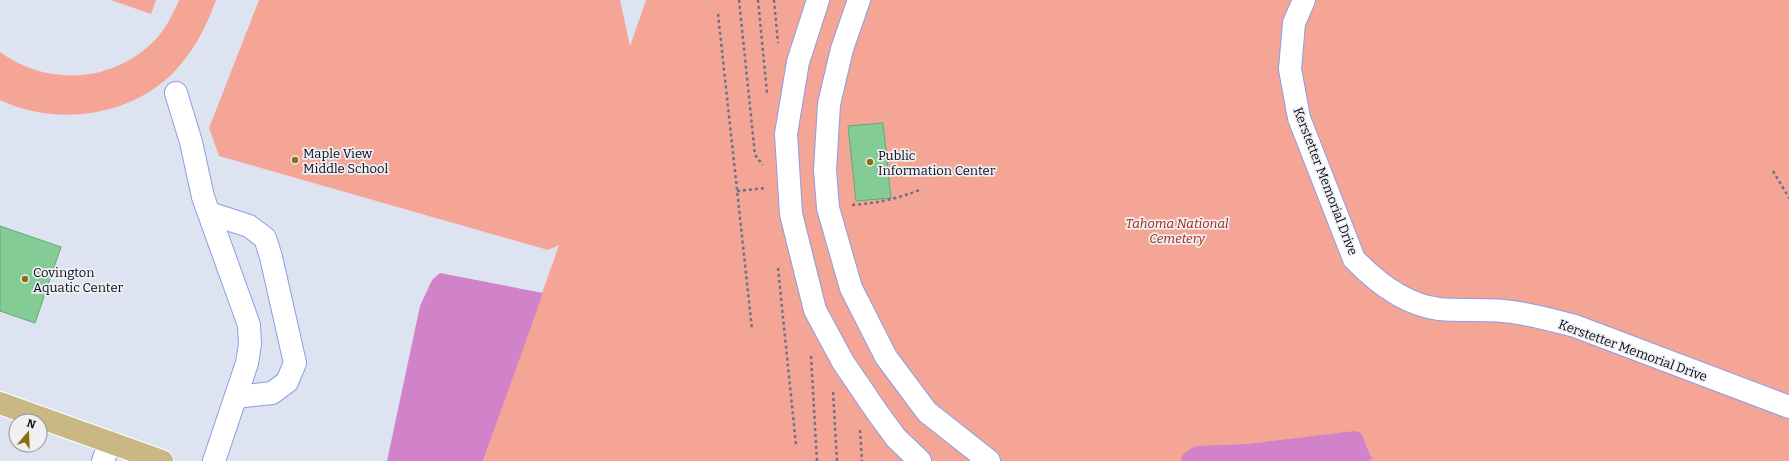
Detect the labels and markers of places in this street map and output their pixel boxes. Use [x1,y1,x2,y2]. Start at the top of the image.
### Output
place label: Maple View Middle School [303,146,388,176]
place label: Public Information Center [878,148,996,178]
marker: Maple View Middle School [290,155,300,165]
marker: Public Information Center [865,157,875,167]
place label: Covington Aquatic Center [33,265,124,295]
marker: Covington Aquatic Center [20,274,30,284]

